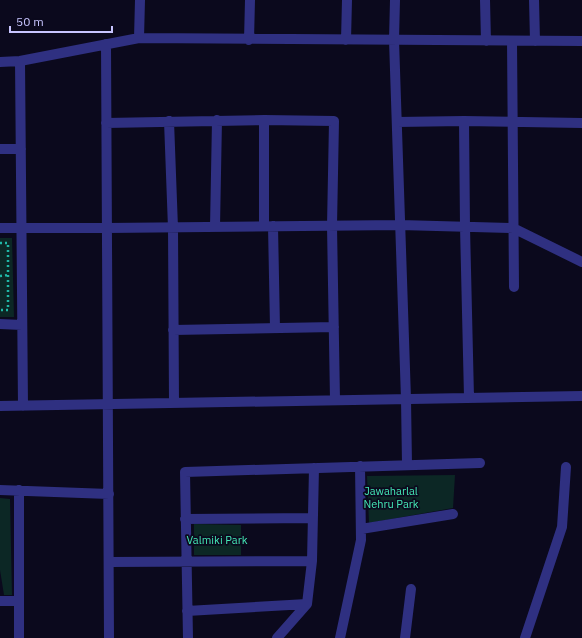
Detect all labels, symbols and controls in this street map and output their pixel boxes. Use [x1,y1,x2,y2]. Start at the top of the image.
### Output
scale bar [10,8,112,34]
text: 50 m [16,14,44,29]
park label: Jawaharlal Nehru Park [363,484,419,511]
park label: Valmiki Park [187,533,248,547]

